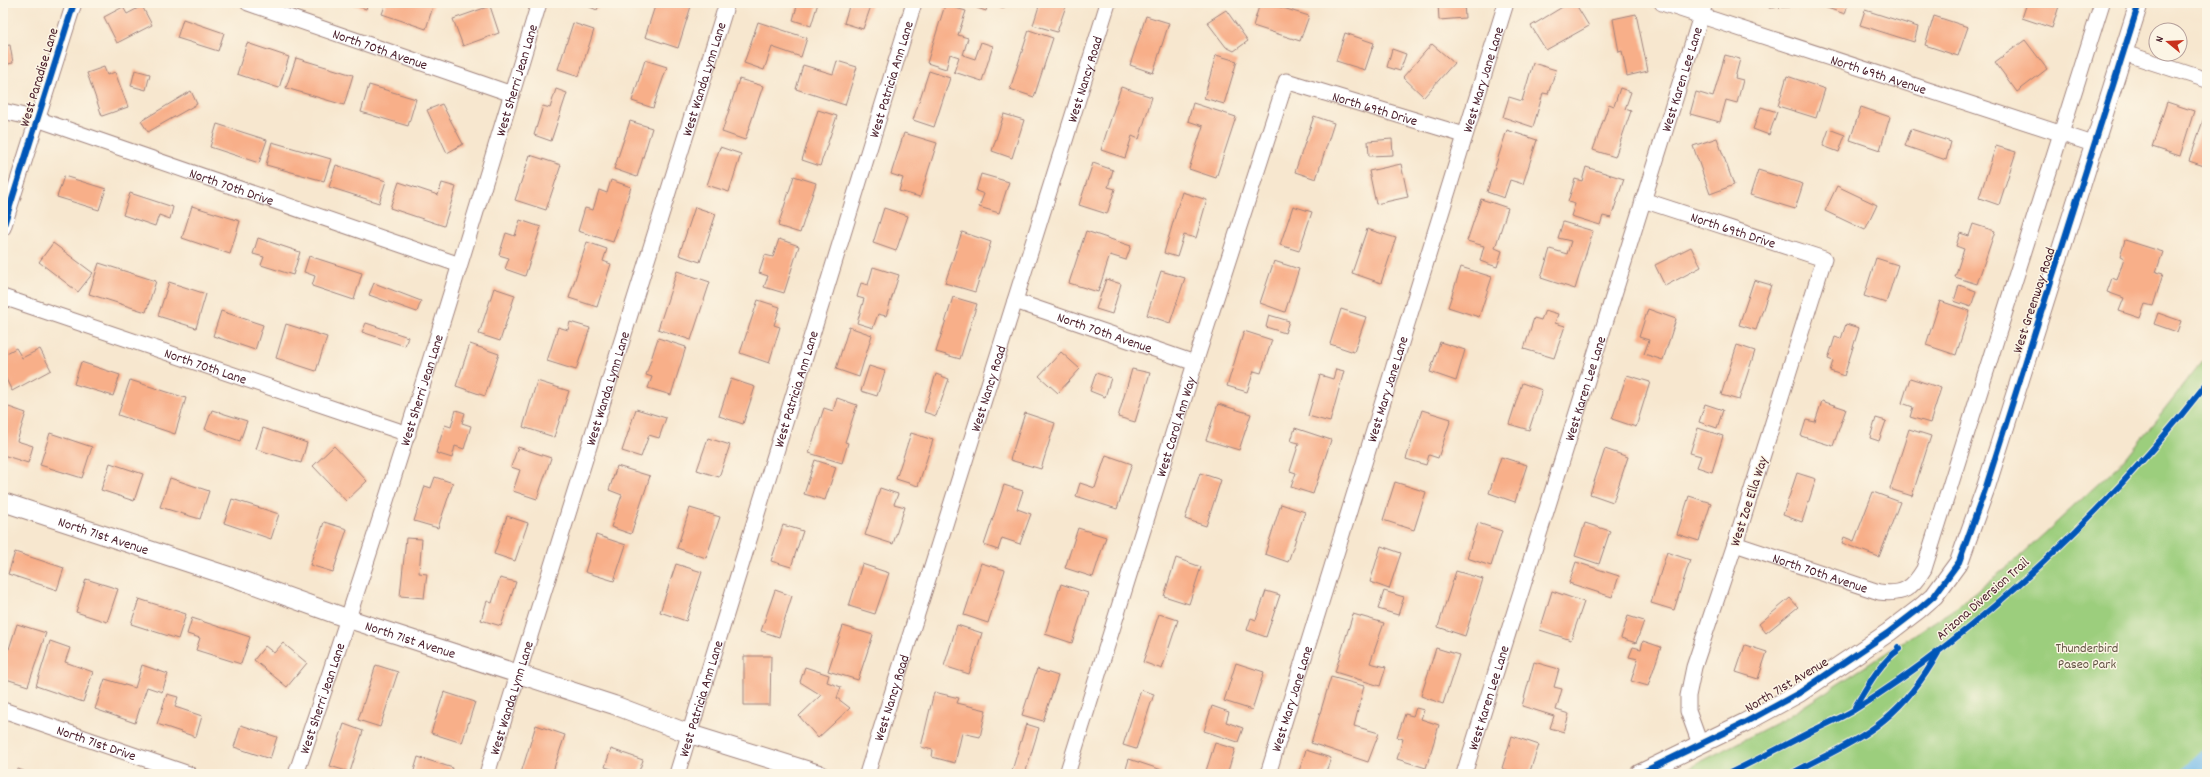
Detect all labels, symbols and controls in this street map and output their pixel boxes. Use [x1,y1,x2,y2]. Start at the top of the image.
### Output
street label: West Patricia Ann Lane [865,19,920,141]
street label: West Wanda Lynn Lane [678,20,732,139]
street label: West Sherri Jean Lane [492,22,544,139]
north arrow [2148,22,2188,62]
street label: West Mary Jane Lane [1459,24,1510,135]
street label: North 70th Avenue [329,25,430,76]
street label: West Karen Lee Lane [1657,25,1709,135]
street label: West Paradise Lane [15,26,64,129]
street label: West Nancy Road [1063,34,1109,125]
text: N [2152,34,2169,45]
street label: North 69th Avenue [1828,51,1929,101]
street label: North 69th Drive [1329,88,1420,132]
street label: North 70th Drive [186,164,276,212]
street label: North 69th Drive [1688,208,1778,255]
street label: West Greenway Road [2008,245,2061,356]
street label: North 70th Avenue [1054,308,1154,359]
street label: West Wanda Lynn Lane [582,329,636,448]
street label: West Patricia Ann Lane [770,329,825,450]
street label: West Sherri Jean Lane [396,332,450,449]
street label: West Mary Jane Lane [1363,334,1415,445]
street label: West Karen Lee Lane [1561,334,1612,444]
street label: West Nancy Road [967,343,1012,435]
street label: North 70th Lane [161,344,249,391]
street label: West Carol Ann Way [1152,374,1202,480]
street label: West Zoe Ella Way [1726,454,1774,549]
street label: North 71st Avenue [55,513,151,561]
street label: North 70th Avenue [1769,549,1870,600]
street label: Arizona Diversion Trail [1932,553,2035,646]
street label: North 71st Avenue [362,617,458,665]
street label: West Patricia Ann Lane [675,638,729,760]
street label: West Wanda Lynn Lane [486,639,540,758]
park label: Thunderbird Paseo Park [2056,639,2118,675]
street label: West Sherri Jean Lane [296,641,351,757]
street label: West Karen Lee Lane [1464,643,1516,753]
street label: West Mary Jane Lane [1267,644,1319,755]
street label: West Nancy Road [870,653,916,744]
street label: North 71st Avenue [1742,653,1833,719]
street label: North 71st Drive [53,721,138,767]

